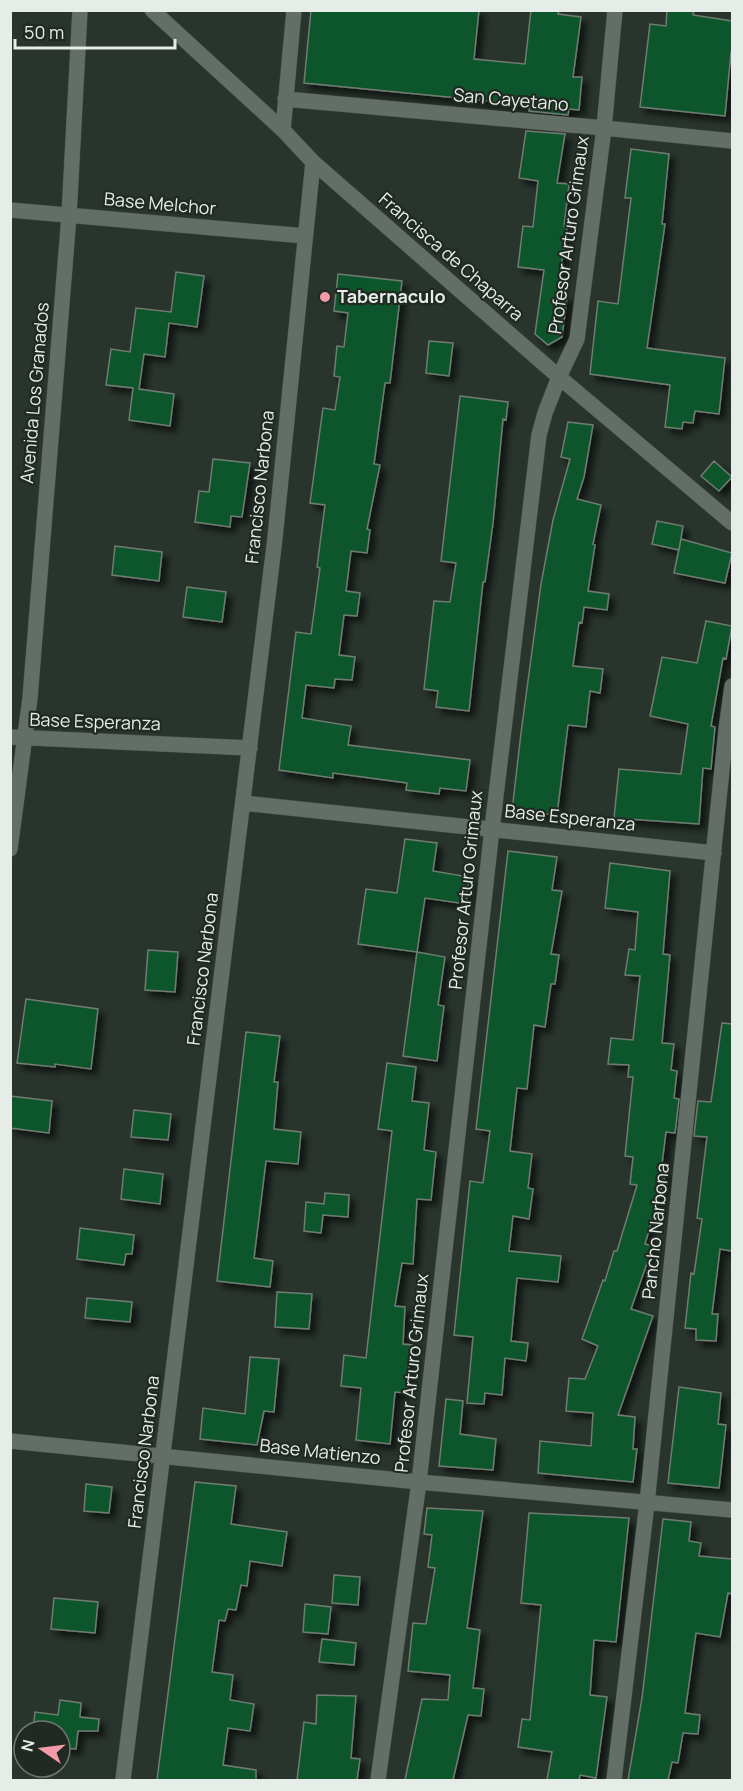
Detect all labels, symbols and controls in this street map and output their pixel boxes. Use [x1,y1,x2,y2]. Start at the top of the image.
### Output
scale bar [15,12,176,50]
text: 50 m [24,20,64,44]
street label: San Cayetano [452,82,570,116]
street label: Profesor Arturo Grimaux [542,134,594,335]
street label: Base Melchor [103,186,218,220]
street label: Francisca de Chaparra [374,187,529,326]
place label: Tabernaculo [337,284,446,308]
marker: Tabernaculo [318,290,332,304]
street label: Avenida Los Granados [14,301,54,485]
street label: Francisco Narbona [239,409,279,565]
street label: Base Esperanza [29,707,161,735]
street label: Profesor Arturo Grimaux [443,789,487,990]
street label: Base Esperanza [504,798,637,836]
street label: Francisco Narbona [181,891,223,1047]
street label: Pancho Narbona [636,1162,674,1300]
street label: Profesor Arturo Grimaux [389,1272,433,1473]
street label: Francisco Narbona [122,1374,164,1530]
street label: Base Matienzo [258,1433,382,1469]
north arrow [12,1719,72,1779]
text: N [15,1737,40,1754]

